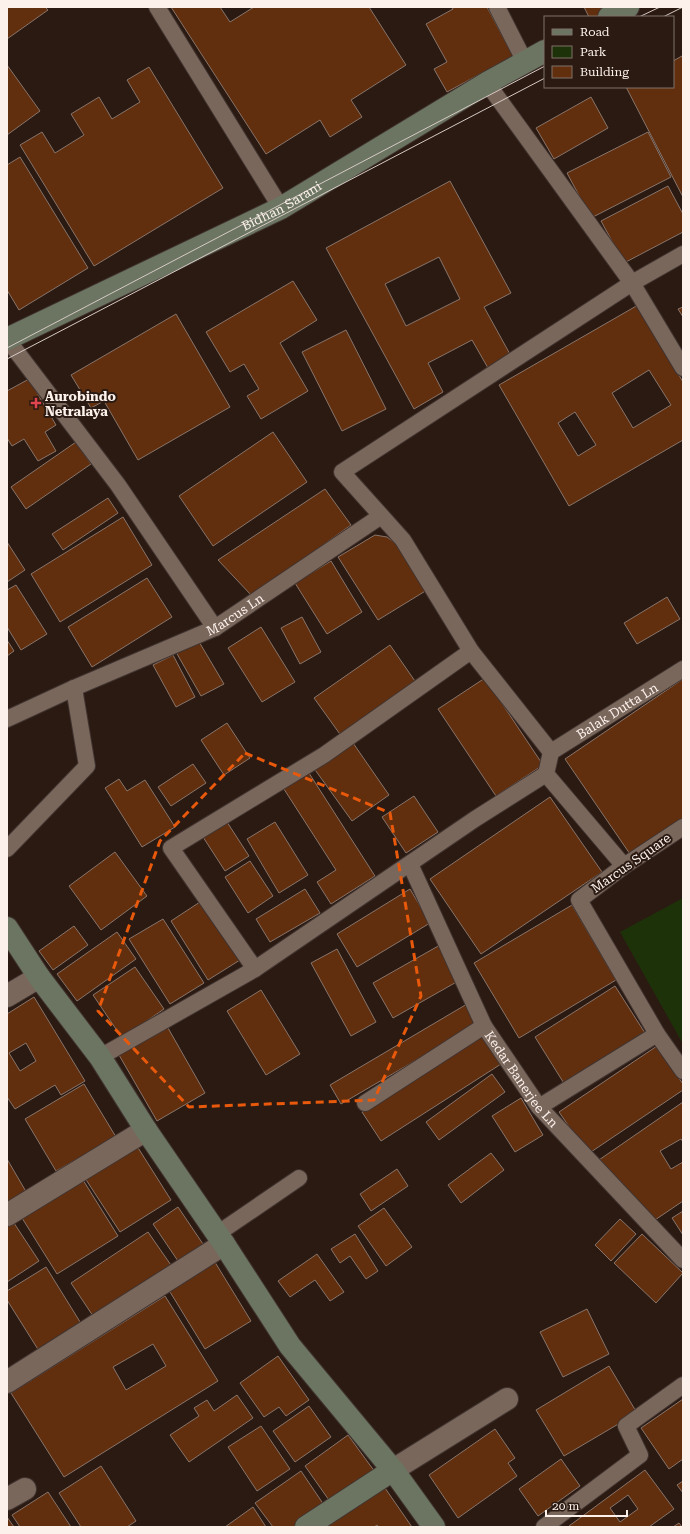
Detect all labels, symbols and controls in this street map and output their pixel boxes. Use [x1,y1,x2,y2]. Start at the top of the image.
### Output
legend [544,16,674,88]
text: Road [580,25,610,39]
text: Park [580,45,607,59]
text: Building [580,65,629,79]
street label: Bidhan Sarani [239,178,324,233]
place label: Aurobindo Netralaya [45,389,116,419]
marker: Aurobindo Netralaya [30,397,42,409]
street label: Marcus Ln [204,590,267,638]
street label: Balak Dutta Ln [574,679,661,742]
street label: Marcus Square [588,830,674,896]
street label: Kedar Banerjee Ln [482,1028,562,1130]
scale bar [546,1492,627,1518]
text: 20 m [552,1499,579,1513]

